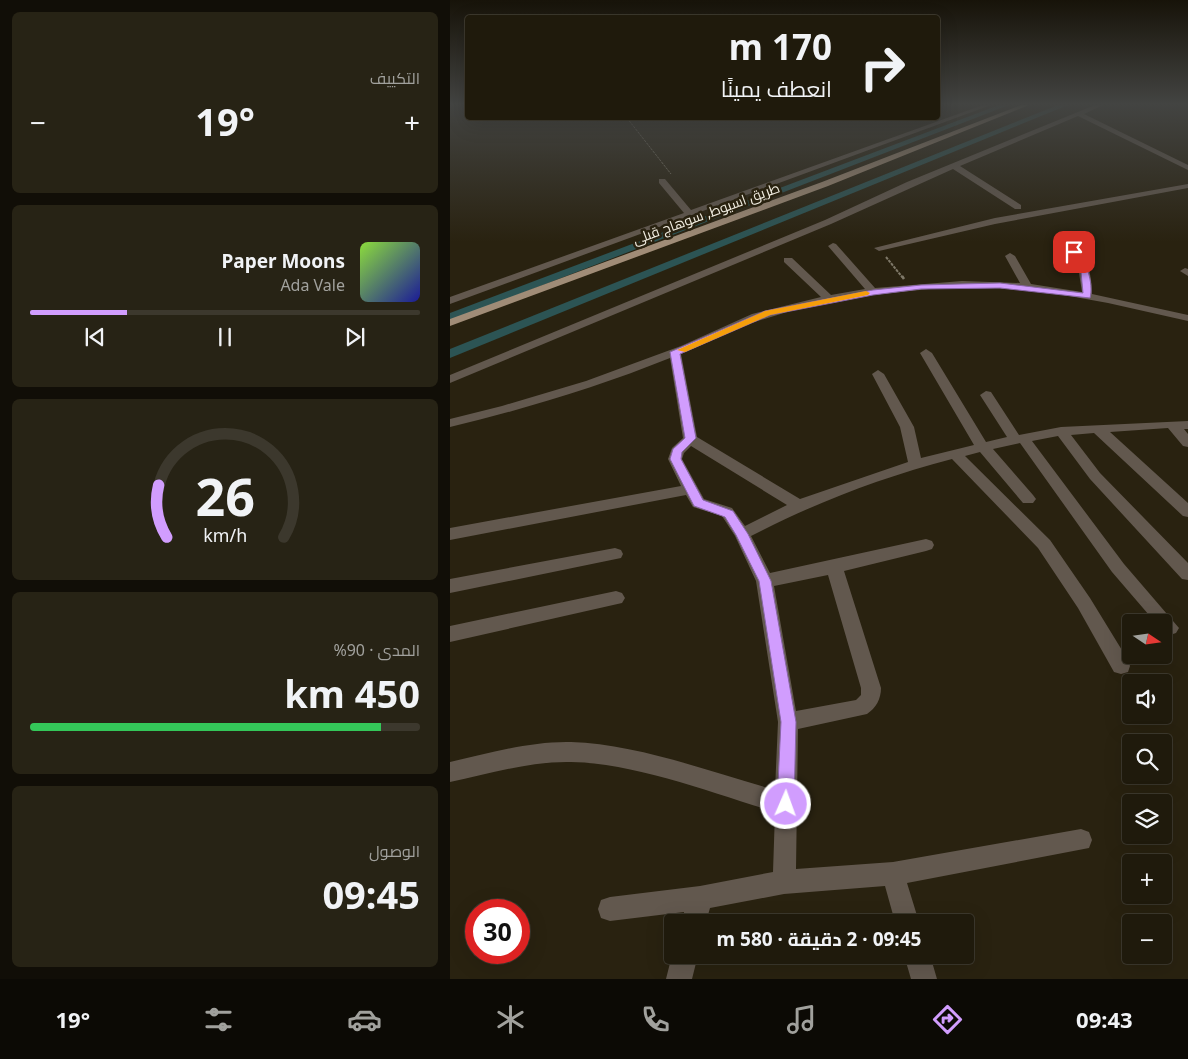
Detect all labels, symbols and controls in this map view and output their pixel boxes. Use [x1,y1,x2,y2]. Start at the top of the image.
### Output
text: 170 m [729,23,832,70]
icon: right [850,35,915,100]
text: التكييف [370,67,420,89]
text: انعطف يمينًا [721,73,832,103]
text: 19° [195,95,255,147]
text: − [30,103,46,141]
text: + [404,103,420,141]
street label: طريق اسيوط, سوهاج قبلى [630,178,782,248]
pin [1053,231,1095,273]
icon: arrive [1060,238,1088,266]
text: Paper Moons [221,248,345,274]
text: Ada Vale [280,274,345,296]
icon: previous [81,323,109,351]
icon: pause [211,323,239,351]
icon: next [341,323,369,351]
text: 26 [195,460,255,531]
text: km/h [203,523,247,547]
north arrow [1122,614,1172,664]
map controls [1122,614,1172,964]
text: المدى · 90% [333,639,420,661]
text: 450 km [284,667,420,719]
button: sound [1122,674,1172,724]
button: search [1122,734,1172,784]
position arrow [759,777,811,829]
button: layers [1122,794,1172,844]
text: الوصول [369,840,420,862]
button: + [1122,854,1172,904]
text: 09:45 [322,868,420,920]
speed limit sign: 30 [465,899,530,964]
button: − [1122,914,1172,964]
text: 09:45 · 2 دقيقة · 580 m [717,926,921,952]
icon: filters [201,1002,236,1037]
icon: car [347,1002,382,1037]
icon: climate [493,1002,528,1037]
icon: phone [638,1002,673,1037]
icon: music [784,1002,819,1037]
icon: directions [930,1002,965,1037]
text: 19° [56,1004,90,1034]
text: 09:43 [1076,1004,1133,1034]

